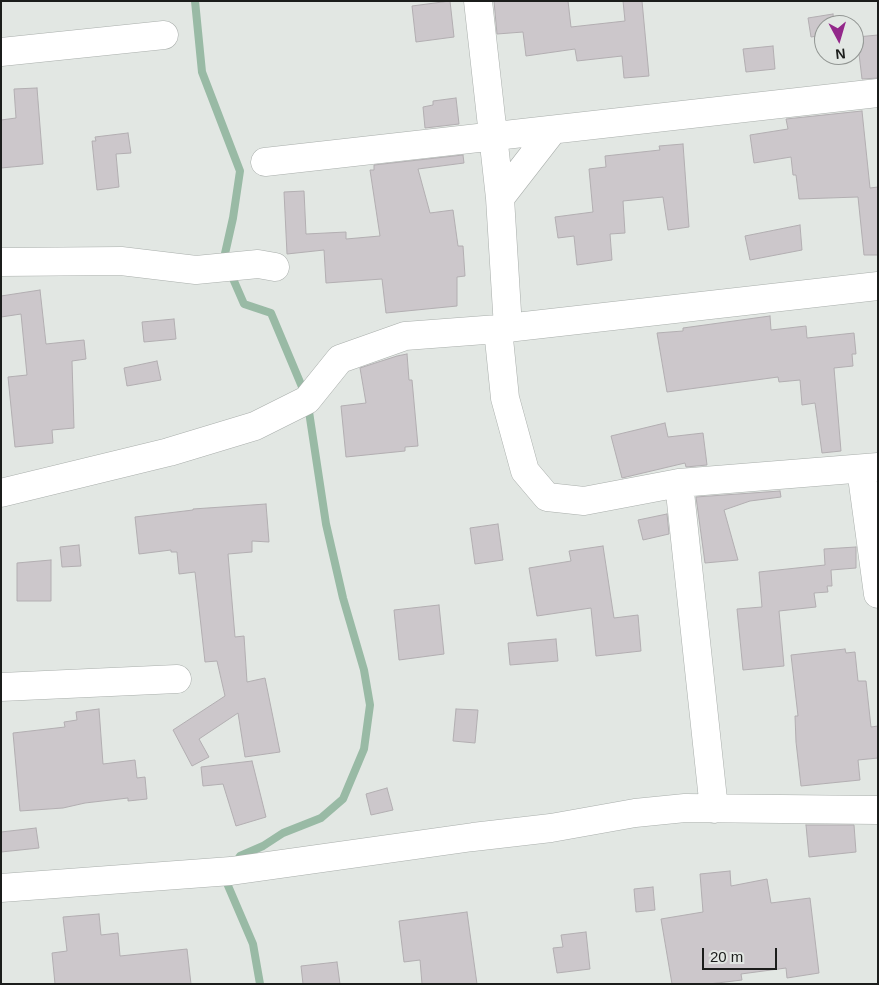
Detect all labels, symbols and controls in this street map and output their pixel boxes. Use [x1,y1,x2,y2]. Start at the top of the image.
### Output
north arrow [814,15,864,65]
text: N [835,45,846,62]
scale bar [704,938,779,970]
text: 20 m [710,948,743,965]

